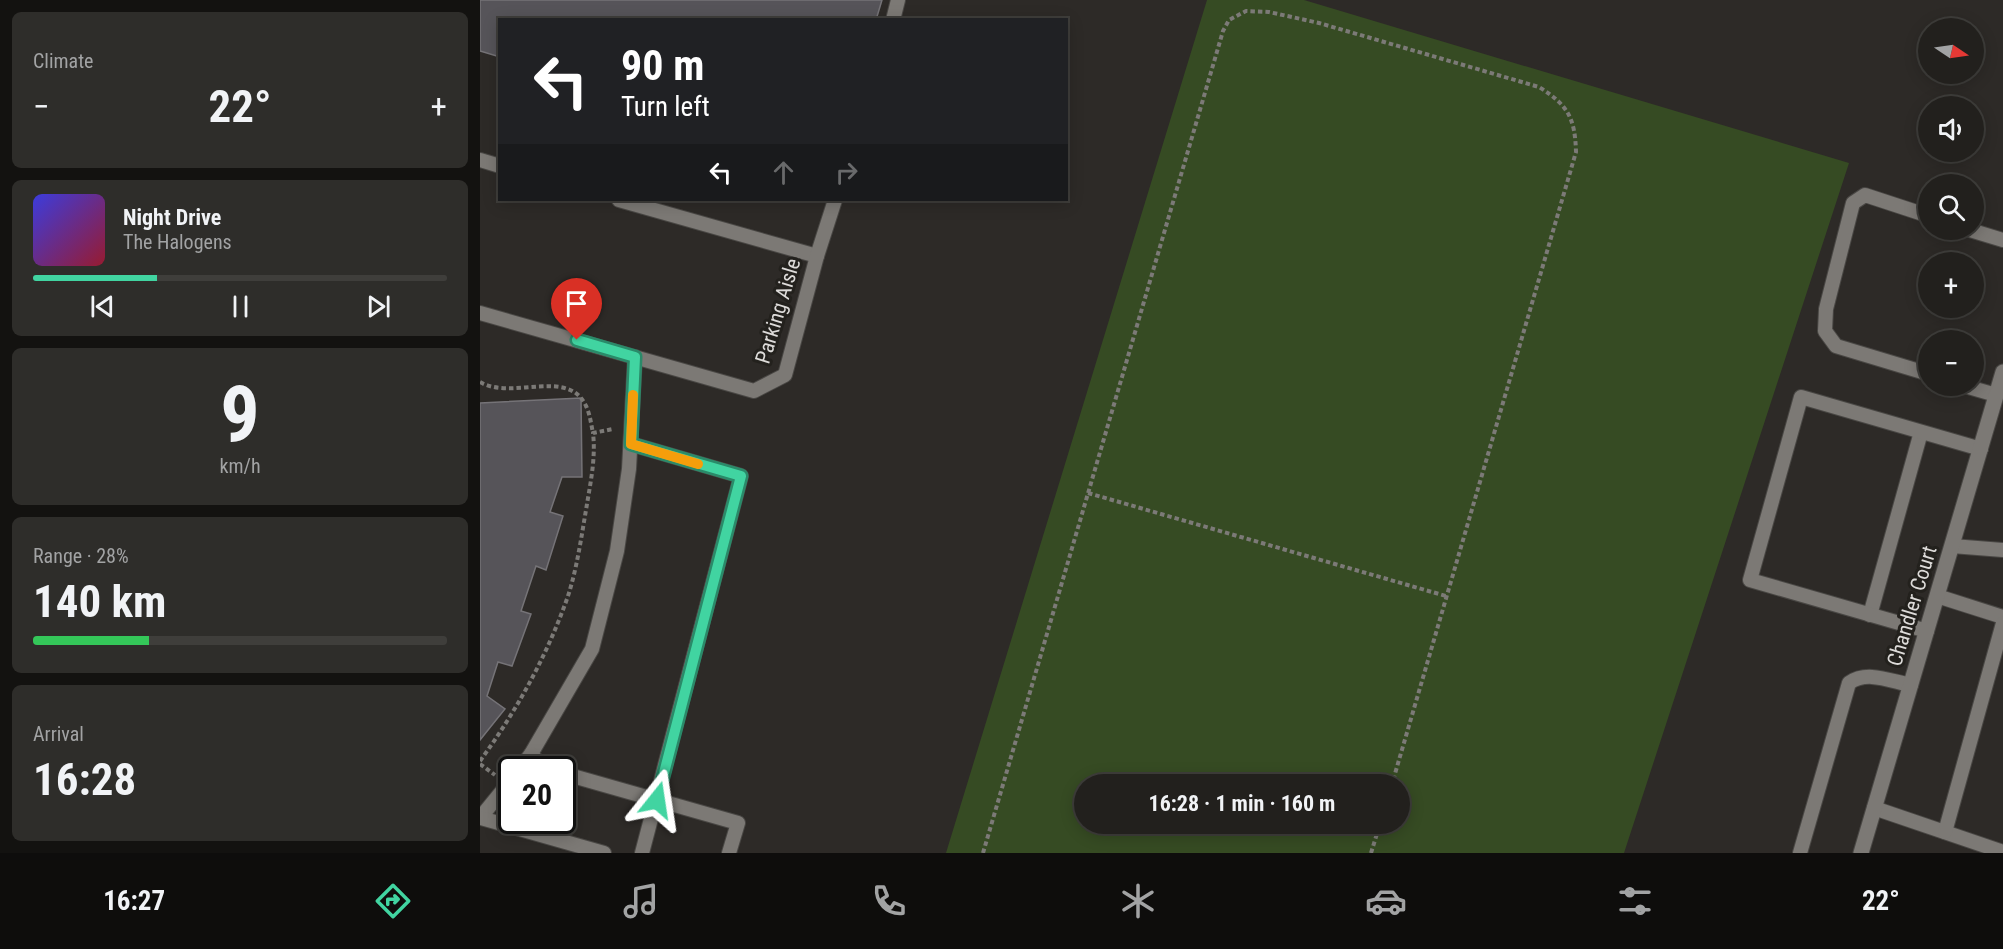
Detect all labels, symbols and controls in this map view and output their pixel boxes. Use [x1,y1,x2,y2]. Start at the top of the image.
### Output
north arrow [1918,18,1984,84]
map controls [1918,18,1984,396]
text: 90 m [621,41,704,90]
icon: left [522,42,600,120]
text: Climate [33,49,93,73]
text: 22° [209,80,272,133]
text: − [33,87,50,126]
text: + [431,87,447,126]
text: Turn left [621,91,710,123]
button: sound [1918,96,1984,162]
icon: left [704,156,737,189]
icon: ahead [767,156,800,189]
icon: right [830,156,863,189]
button: search [1918,174,1984,240]
text: Night Drive [123,205,221,230]
text: The Halogens [123,230,232,254]
button: + [1918,252,1984,318]
street label: Parking Aisle [751,255,805,367]
pin [551,278,602,340]
icon: arrive [560,287,593,320]
icon: previous [86,290,119,323]
icon: pause [224,290,257,323]
icon: next [362,290,395,323]
button: − [1918,330,1984,396]
text: 9 [220,369,260,460]
text: km/h [219,454,261,478]
street label: Chandler Court [1882,543,1942,669]
text: Range · 28% [33,544,129,568]
text: 140 km [33,575,166,628]
text: Arrival [33,722,84,746]
text: 16:28 [33,753,136,806]
speed limit sign: 20 [498,756,576,834]
position arrow [625,768,689,832]
text: 16:28 · 1 min · 160 m [1149,791,1335,816]
icon: directions [372,880,414,922]
icon: music [620,880,662,922]
icon: phone [868,880,910,922]
icon: climate [1117,880,1159,922]
icon: car [1365,880,1407,922]
icon: filters [1614,880,1656,922]
text: 16:27 [103,885,165,917]
text: 22° [1862,885,1900,917]

